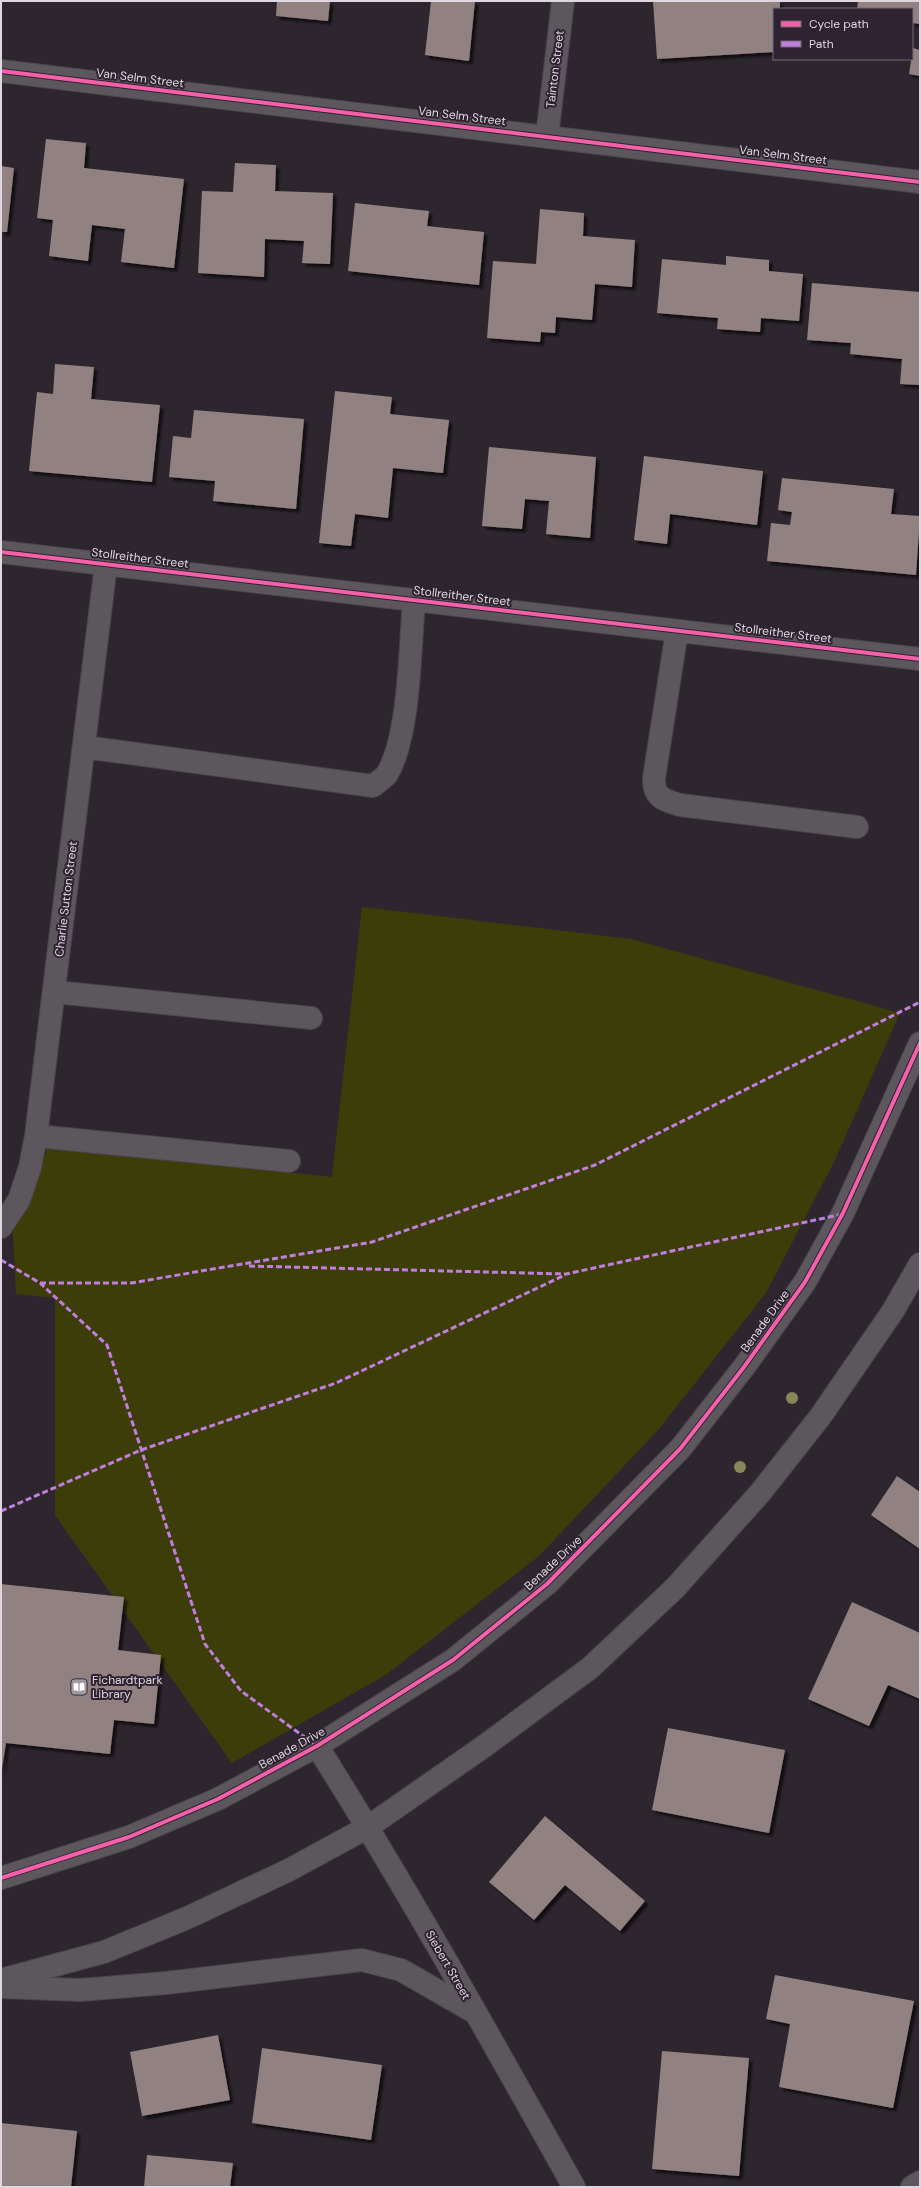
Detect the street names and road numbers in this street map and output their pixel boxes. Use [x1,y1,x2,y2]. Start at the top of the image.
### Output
street label: Tainton Street [542,29,568,109]
street label: Van Selm Street [95,65,185,91]
street label: Van Selm Street [417,103,507,129]
street label: Van Selm Street [738,142,828,168]
street label: Stollreither Street [90,544,190,572]
street label: Stollreither Street [412,582,512,610]
street label: Stollreither Street [733,619,833,647]
street label: Charlie Sutton Street [51,840,81,958]
street label: Benade Drive [737,1286,793,1355]
street label: Benade Drive [521,1532,585,1594]
street label: Benade Drive [256,1723,328,1773]
street label: Siebert Street [422,1928,474,2003]

